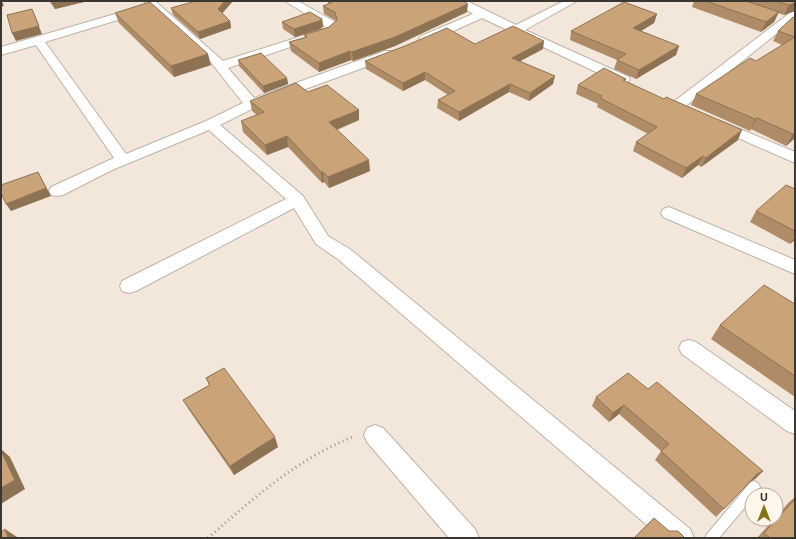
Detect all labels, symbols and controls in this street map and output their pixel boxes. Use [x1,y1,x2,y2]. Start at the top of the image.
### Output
north arrow [744,487,784,527]
text: U [760,489,768,504]

